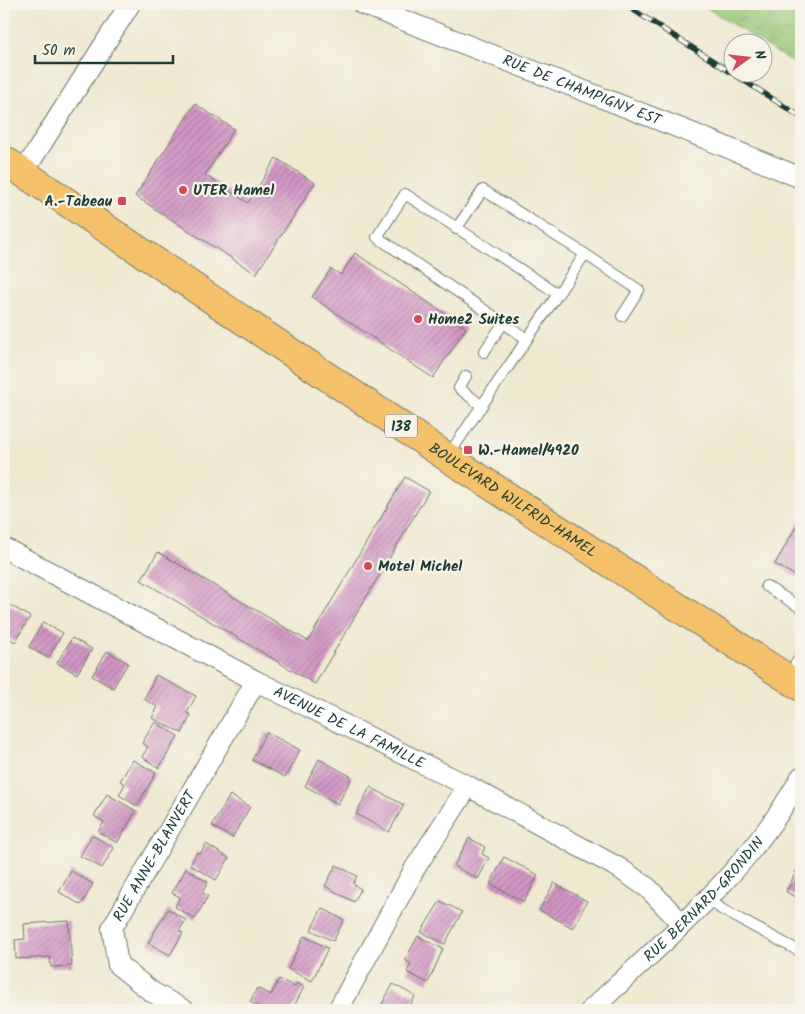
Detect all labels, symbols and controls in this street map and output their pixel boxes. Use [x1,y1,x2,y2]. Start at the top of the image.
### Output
scale bar [35,32,172,64]
north arrow [722,32,772,82]
text: 50 m [42,39,76,63]
text: N [748,48,771,62]
street label: RUE DE CHAMPIGNY EST [499,49,666,133]
place label: UTER Hamel [193,179,274,203]
marker: UTER Hamel [177,184,189,196]
place label: A.-Tabeau [44,190,113,214]
marker: A.-Tabeau [116,195,128,207]
place label: Home2 Suites [428,308,519,332]
marker: Home2 Suites [412,313,424,325]
road number: 138 [385,414,417,438]
street label: BOULEVARD WILFRID-HAMEL [423,437,601,564]
place label: W.-Hamel/4920 [478,439,579,463]
marker: W.-Hamel/4920 [462,444,474,456]
place label: Motel Michel [378,555,462,579]
marker: Motel Michel [362,560,374,572]
street label: AVENUE DE LA FAMILLE [269,680,430,776]
street label: RUE ANNE-BLANVERT [107,785,204,927]
street label: RUE BERNARD-GRONDIN [638,832,771,968]

